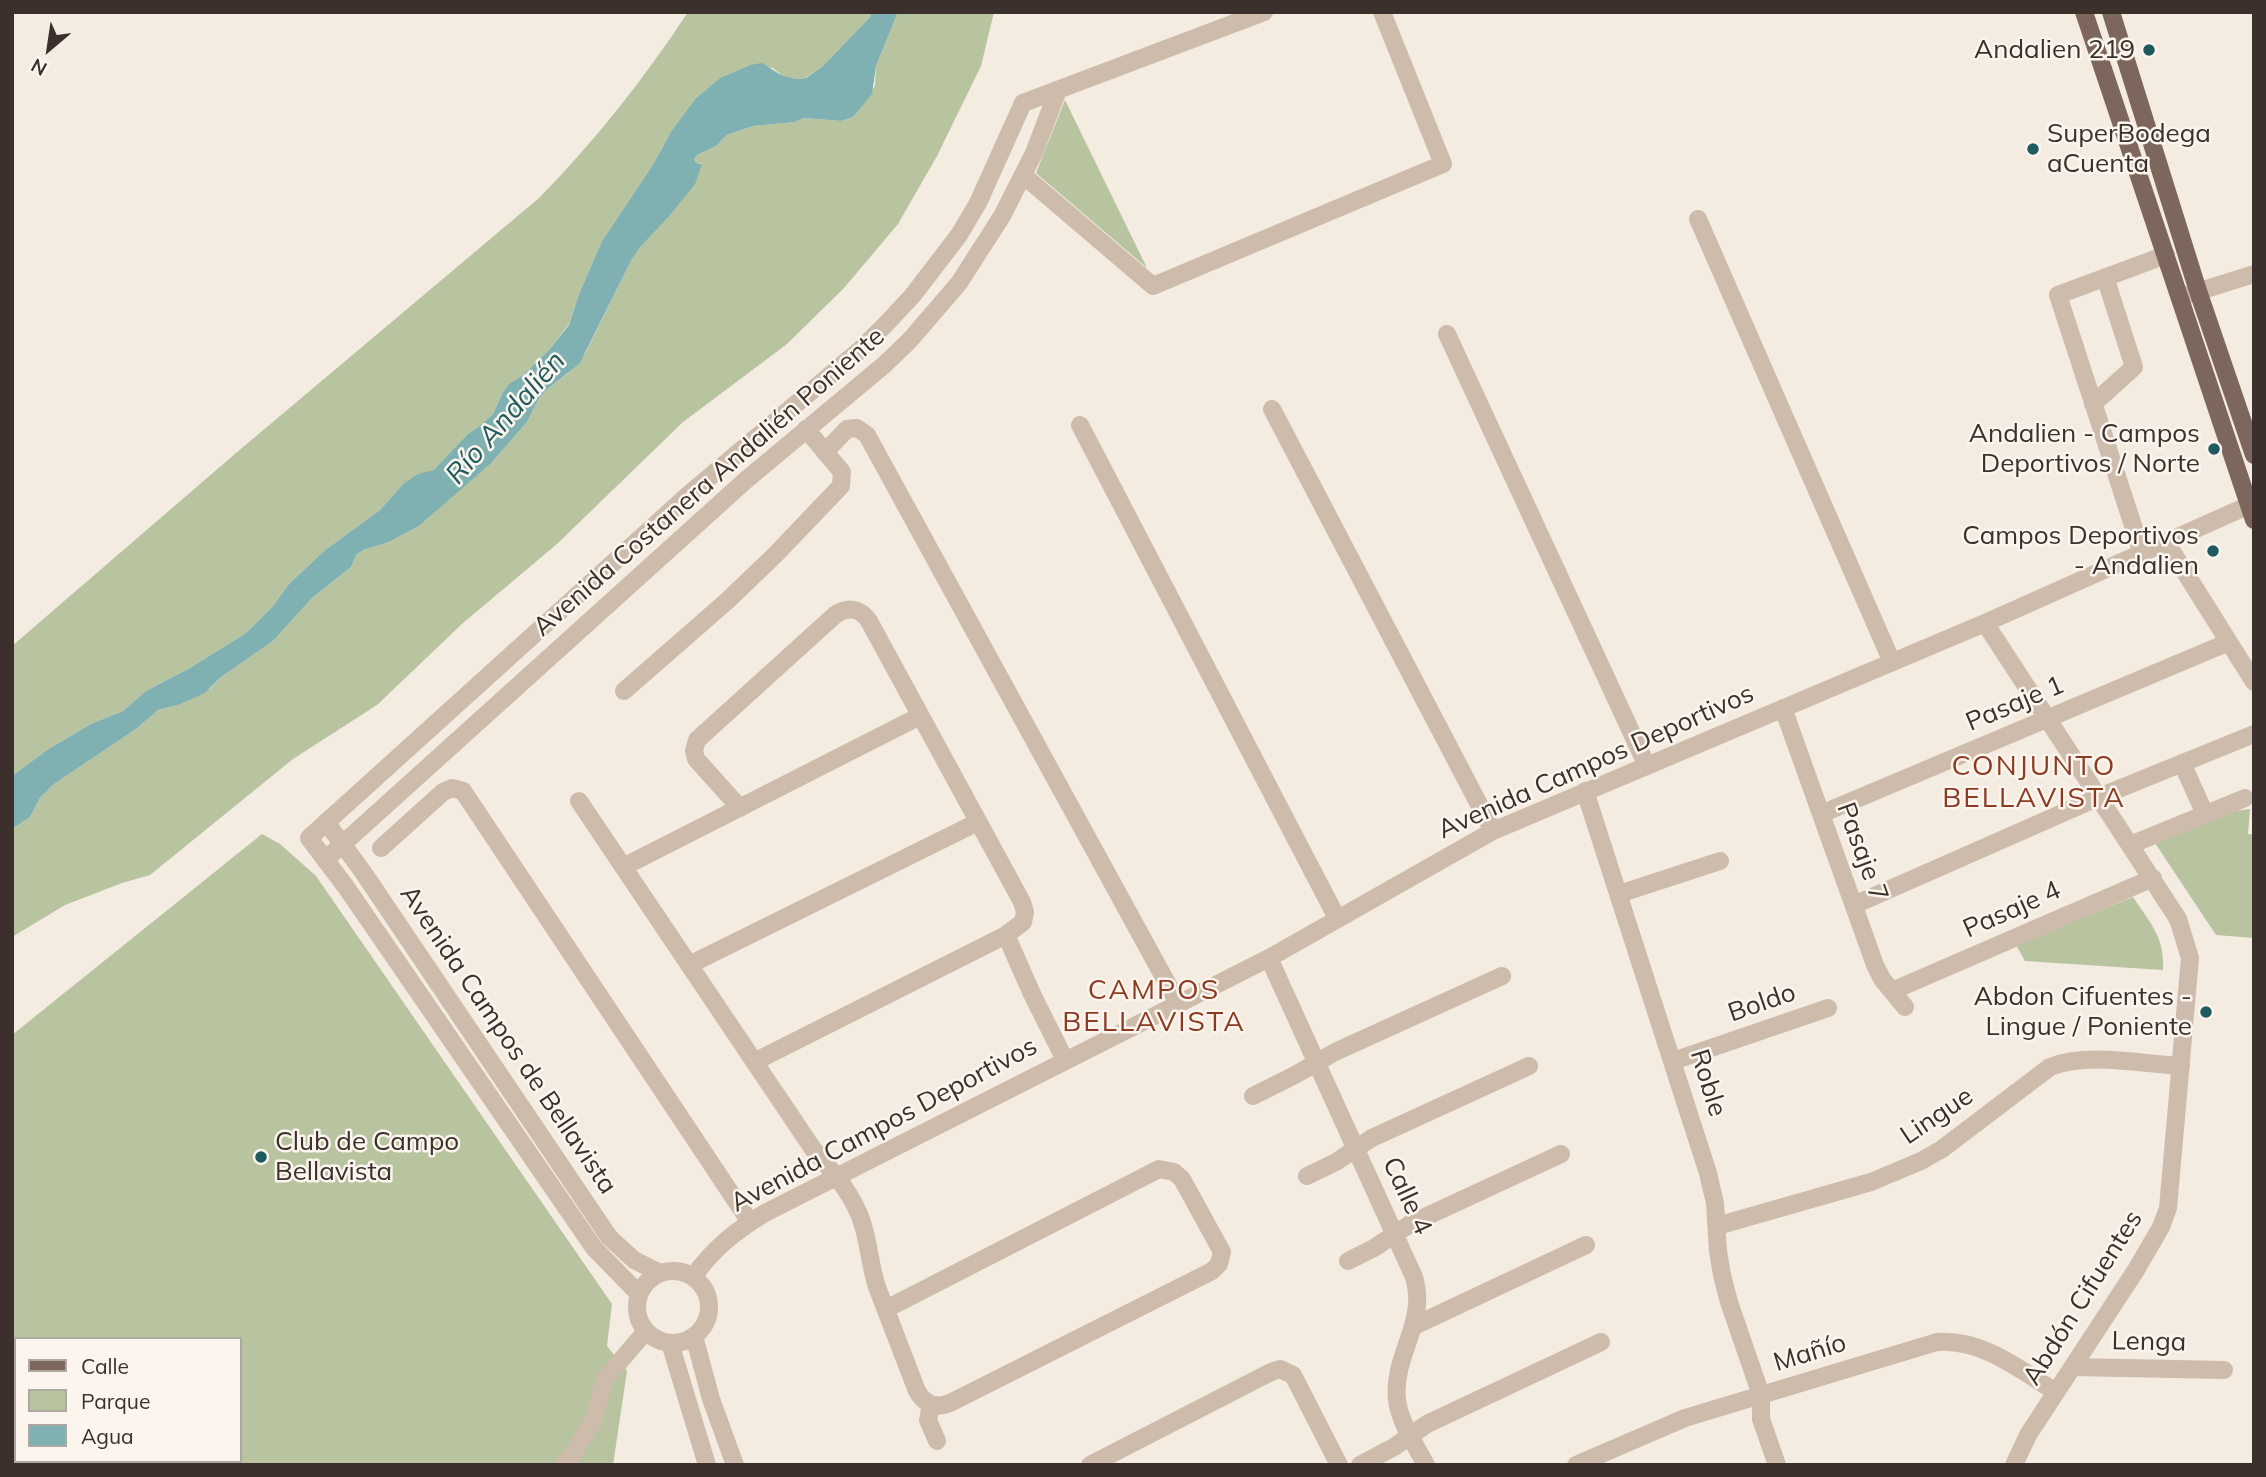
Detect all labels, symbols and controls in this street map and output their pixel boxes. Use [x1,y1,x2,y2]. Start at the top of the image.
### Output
north arrow [14,14,84,84]
place label: Andalien 219 [1974,34,2135,66]
marker: Andalien 219 [2141,42,2157,58]
text: N [27,53,51,81]
place label: SuperBodega aCuenta [2047,118,2211,180]
marker: SuperBodega aCuenta [2025,141,2041,157]
street label: Avenida Costanera Andalién Poniente [527,321,891,643]
water label: Río Andalién [439,345,573,491]
place label: Andalien - Campos Deportivos / Norte [1969,418,2200,480]
marker: Andalien - Campos Deportivos / Norte [2206,441,2222,457]
place label: Campos Deportivos - Andalien [1962,520,2199,582]
marker: Campos Deportivos - Andalien [2205,543,2221,559]
street label: Pasaje 1 [1961,669,2069,739]
street label: Avenida Campos Deportivos [1433,678,1759,846]
district label: CONJUNTO BELLAVISTA [1943,750,2125,816]
street label: Pasaje 7 [1830,798,1894,906]
street label: Pasaje 4 [1959,875,2065,945]
street label: Avenida Campos de Bellavista [393,880,623,1200]
district label: CAMPOS BELLAVISTA [1063,974,1245,1040]
street label: Boldo [1724,977,1800,1029]
place label: Abdon Cifuentes - Lingue / Poniente [1974,981,2192,1042]
marker: Abdon Cifuentes - Lingue / Poniente [2198,1004,2214,1020]
street label: Avenida Campos Deportivos [726,1031,1042,1219]
street label: Roble [1683,1046,1733,1120]
street label: Lingue [1895,1081,1979,1151]
place label: Club de Campo Bellavista [275,1126,459,1188]
marker: Club de Campo Bellavista [253,1149,269,1165]
street label: Calle 4 [1376,1152,1438,1240]
street label: Abdón Cifuentes [2017,1205,2149,1391]
street label: Lenga [2111,1326,2187,1358]
street label: Mañío [1770,1327,1850,1379]
legend [14,1337,242,1463]
text: Calle [81,1353,129,1379]
text: Parque [81,1388,150,1414]
text: Agua [81,1423,134,1449]

